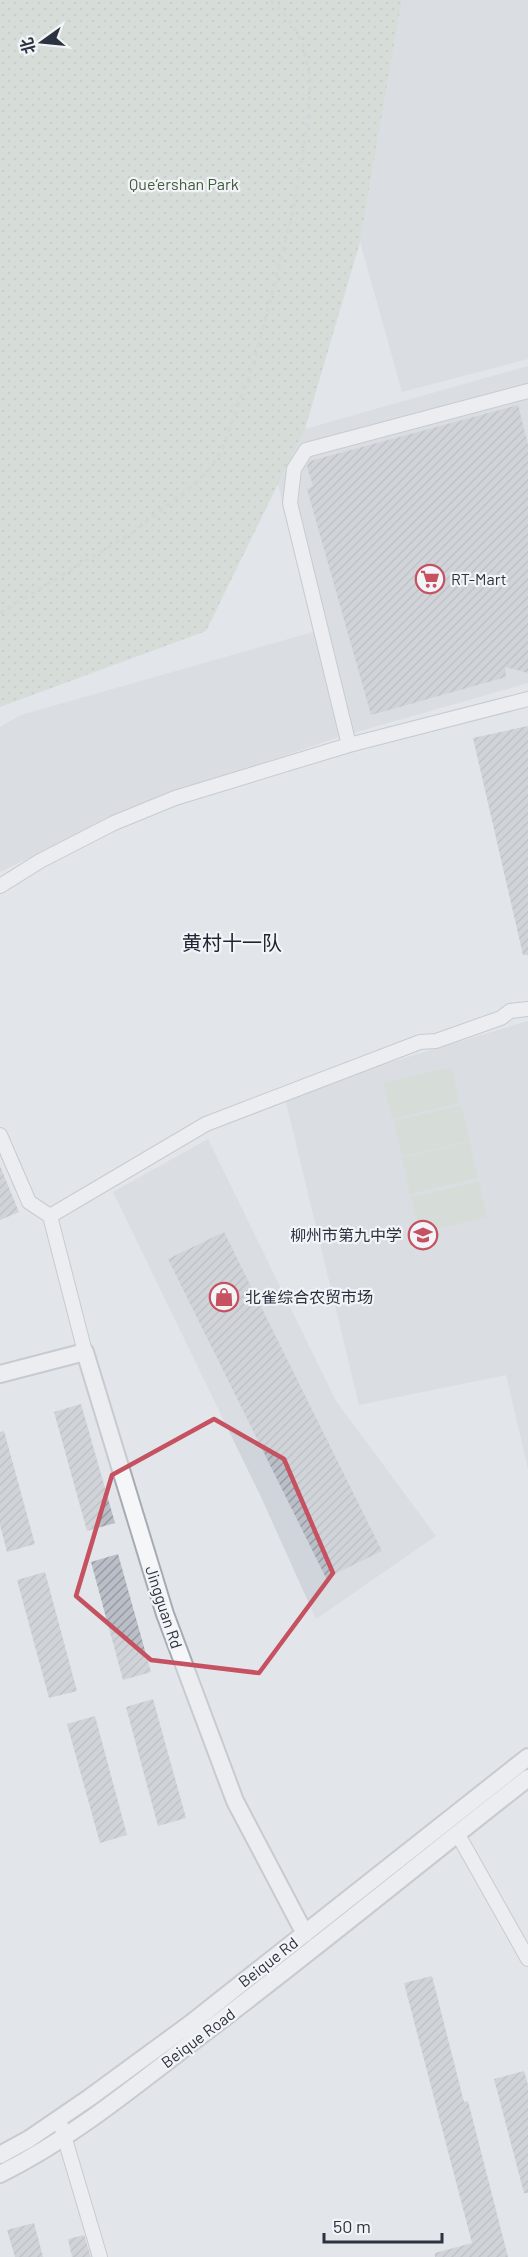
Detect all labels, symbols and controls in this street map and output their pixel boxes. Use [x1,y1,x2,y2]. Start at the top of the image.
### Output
north arrow [12,12,72,72]
text: 北 [16,36,38,56]
park label: Que‘ershan Park [129,174,239,193]
supermarket icon: RT-Mart [414,563,446,595]
place label: RT-Mart [451,569,507,588]
district label: 黄村十一队 [182,930,282,954]
school or university icon: 柳州市第九中学 [407,1219,439,1251]
place label: 柳州市第九中学 [290,1225,402,1244]
shop icon: 北雀综合农贸市场 [208,1281,240,1313]
place label: 北雀综合农贸市场 [245,1287,373,1306]
street label: Jingguan Rd [142,1563,187,1651]
street label: Beique Rd [234,1932,301,1991]
street label: Beique Road [157,2004,238,2071]
scale bar [324,2206,442,2244]
text: 50 m [333,2215,371,2237]

